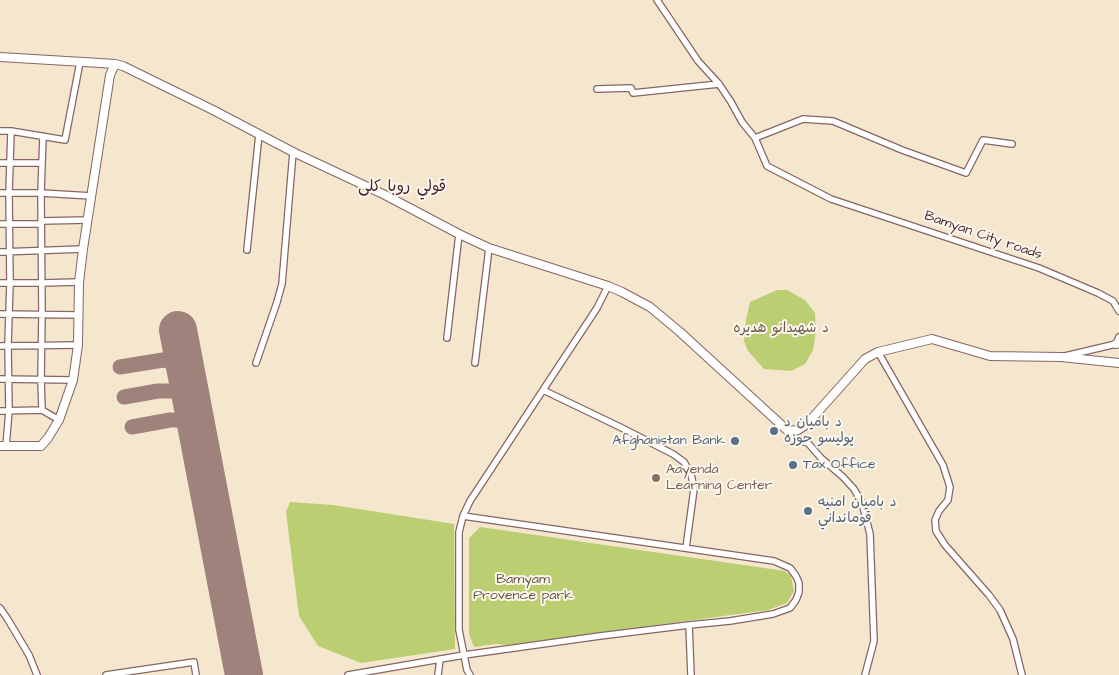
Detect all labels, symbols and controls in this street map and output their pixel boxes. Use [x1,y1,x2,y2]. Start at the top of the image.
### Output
district label: قولي روبا کلی [358,178,446,198]
street label: Bamyan City roads [922,208,1044,264]
park label: د شهیدانو هدیره [733,321,829,337]
place label: د بامیان د پولیسو حوزه [784,415,854,448]
marker: د بامیان د پولیسو حوزه [768,425,780,437]
place label: Afghanistan Bank [612,433,725,449]
marker: Afghanistan Bank [729,435,741,447]
place label: Tax Office [803,457,876,473]
marker: Tax Office [787,459,799,471]
place label: Aayenda Learning Center [666,462,773,494]
marker: Aayenda Learning Center [650,472,662,484]
place label: د بامیان امنیه قومانداني [818,495,897,528]
marker: د بامیان امنیه قومانداني [802,505,814,517]
park label: Bamyam Provence park [473,572,573,604]

